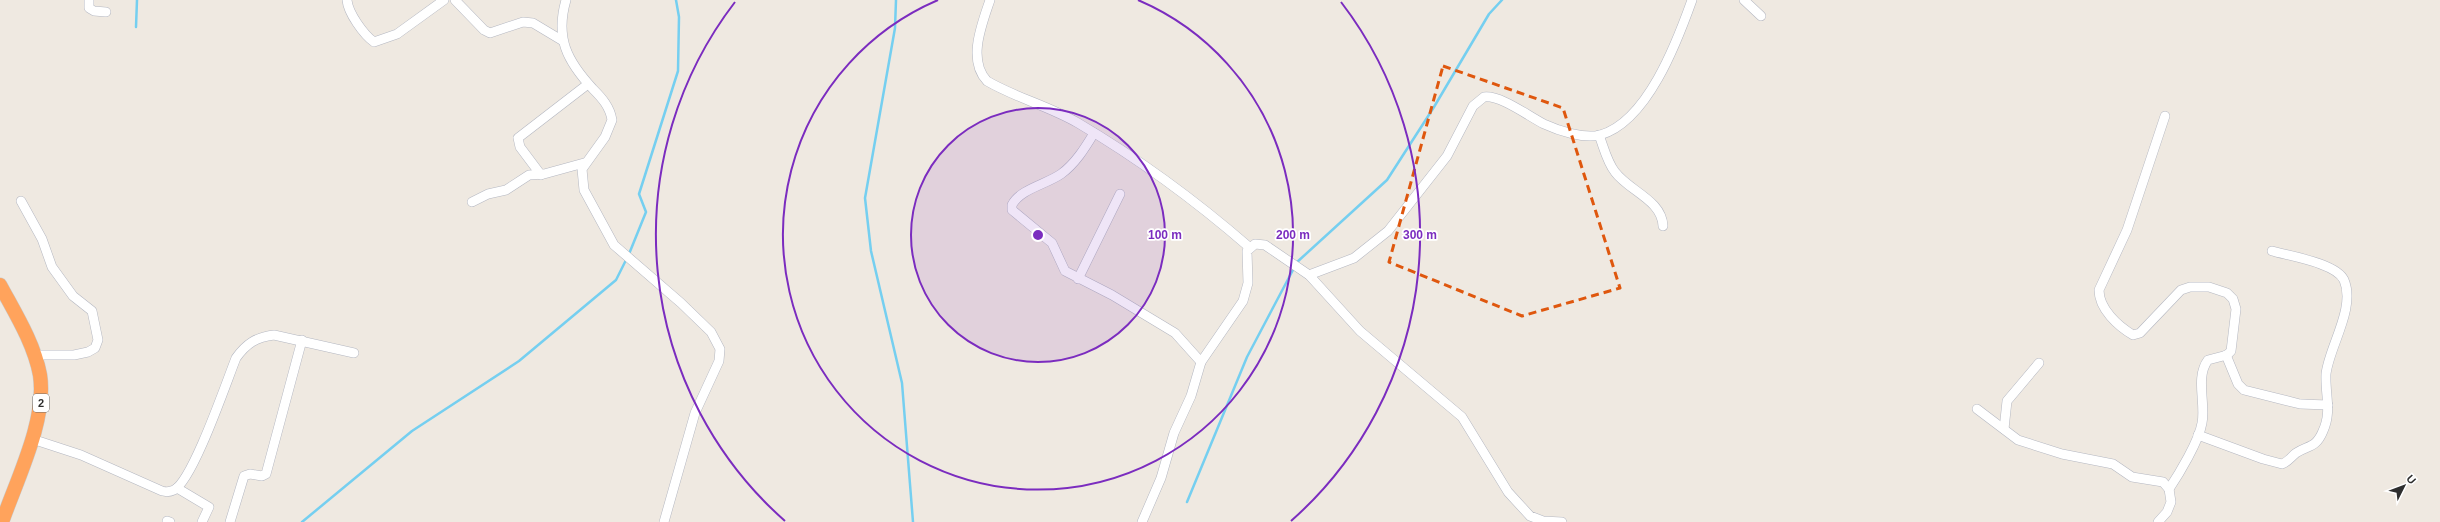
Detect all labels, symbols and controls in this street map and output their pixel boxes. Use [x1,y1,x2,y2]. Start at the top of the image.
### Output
centre of rings [1031,228,1045,242]
text: 100 m [1148,228,1182,242]
text: 200 m [1276,228,1310,242]
text: 300 m [1403,228,1437,242]
road number: 2 [33,394,49,412]
north arrow [2384,466,2424,506]
text: U [2404,472,2419,486]

